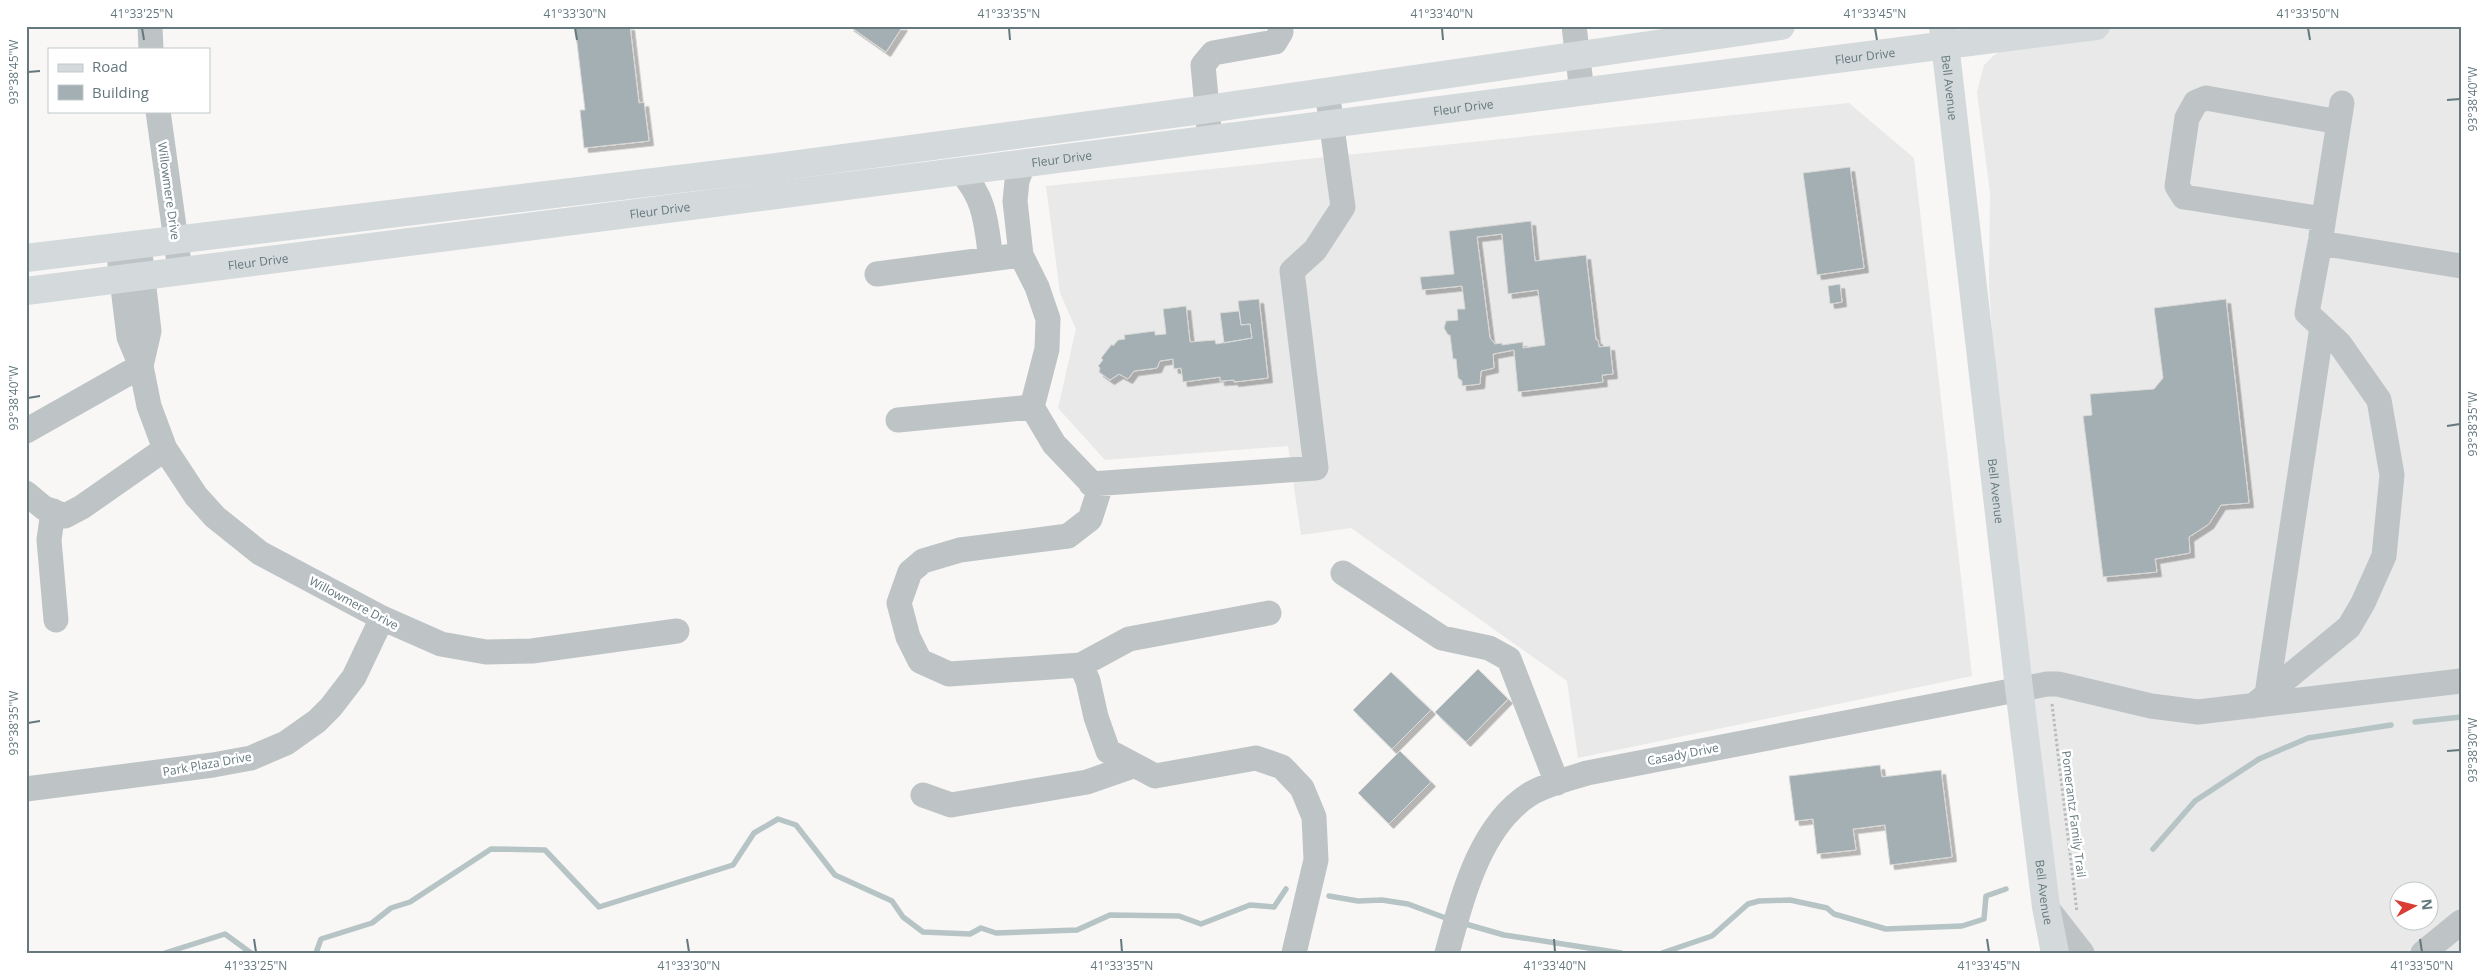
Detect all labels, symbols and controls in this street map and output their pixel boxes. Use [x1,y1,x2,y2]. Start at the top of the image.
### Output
text: 41°33'25"N [111,5,173,22]
text: 41°33'30"N [544,5,606,22]
text: 41°33'35"N [978,5,1040,22]
text: 41°33'40"N [1411,5,1473,22]
text: 41°33'45"N [1844,5,1906,22]
text: 41°33'50"N [2277,5,2339,22]
text: 93°38'45"W [5,40,22,104]
street label: Fleur Drive [1834,43,1896,68]
legend [48,48,210,112]
street label: Bell Avenue [1938,54,1962,121]
text: Road [92,56,128,76]
text: 93°38'40"W [2464,67,2481,131]
text: Building [92,82,149,102]
street label: Fleur Drive [1432,95,1495,119]
street label: Willowmere Drive [154,141,184,241]
street label: Fleur Drive [1030,146,1093,171]
street label: Fleur Drive [629,198,691,222]
street label: Fleur Drive [227,249,290,274]
text: 93°38'40"W [5,366,22,430]
text: 93°38'35"W [2464,392,2481,456]
street label: Bell Avenue [1984,457,2009,525]
street label: Willowmere Drive [306,572,402,634]
text: 93°38'35"W [5,691,22,755]
text: 93°38'30"W [2464,718,2481,782]
street label: Casady Drive [1646,739,1720,769]
street label: Park Plaza Drive [161,748,253,780]
street label: Pomerantz Family Trail [2058,750,2090,878]
street label: Bell Avenue [2032,859,2058,926]
north arrow [2390,882,2440,932]
text: N [2417,898,2438,911]
text: 41°33'25"N [225,957,287,974]
text: 41°33'30"N [658,957,720,974]
text: 41°33'35"N [1091,957,1153,974]
text: 41°33'40"N [1524,957,1586,974]
text: 41°33'45"N [1958,957,2020,974]
text: 41°33'50"N [2391,957,2453,974]

